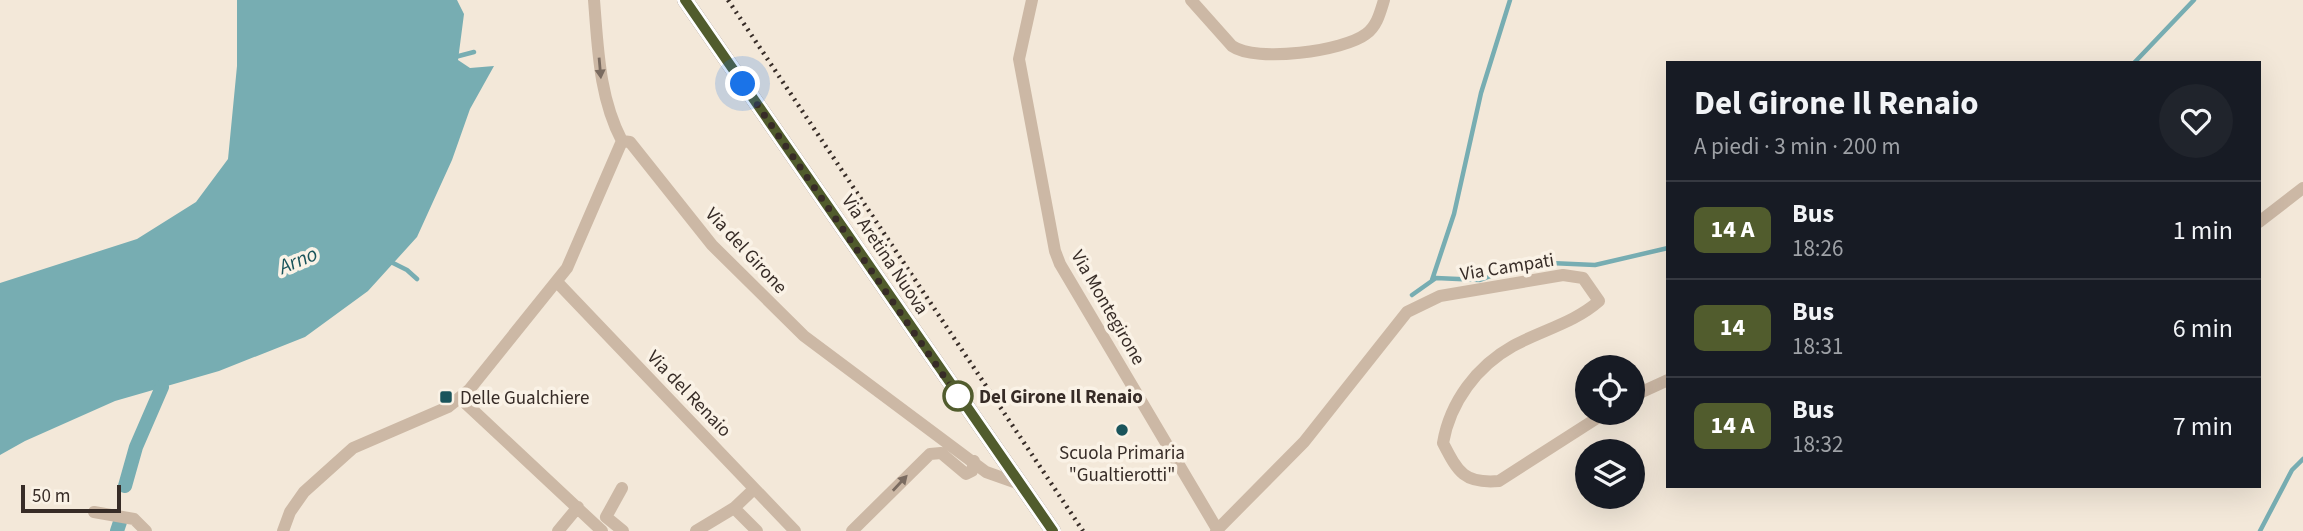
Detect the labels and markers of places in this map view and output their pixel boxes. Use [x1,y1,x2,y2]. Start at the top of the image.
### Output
marker: Del Girone Il Renaio [943,381,973,411]
place label: Del Girone Il Renaio [979,384,1143,411]
place label: Delle Gualchiere [460,385,589,412]
marker: Delle Gualchiere [438,389,454,405]
marker: Scuola Primaria "Gualtierotti" [1114,422,1130,438]
place label: Scuola Primaria "Gualtierotti" [1059,440,1185,489]

